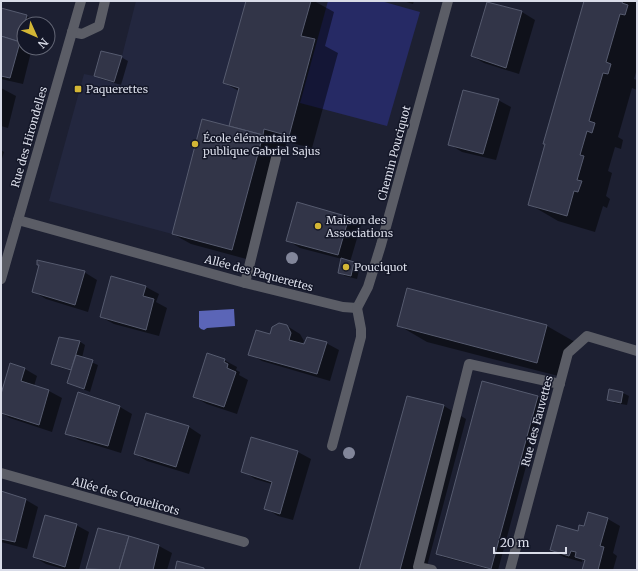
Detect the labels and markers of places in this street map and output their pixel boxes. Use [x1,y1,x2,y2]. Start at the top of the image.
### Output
place label: Paquerettes [86,82,148,96]
marker: Paquerettes [73,84,83,94]
place label: École élémentaire publique Gabriel Sajus [203,131,320,158]
marker: École élémentaire publique Gabriel Sajus [190,139,200,149]
place label: Maison des Associations [325,213,393,240]
marker: Maison des Associations [313,221,323,231]
place label: Pouciquot [354,260,408,274]
marker: Pouciquot [341,262,351,272]

